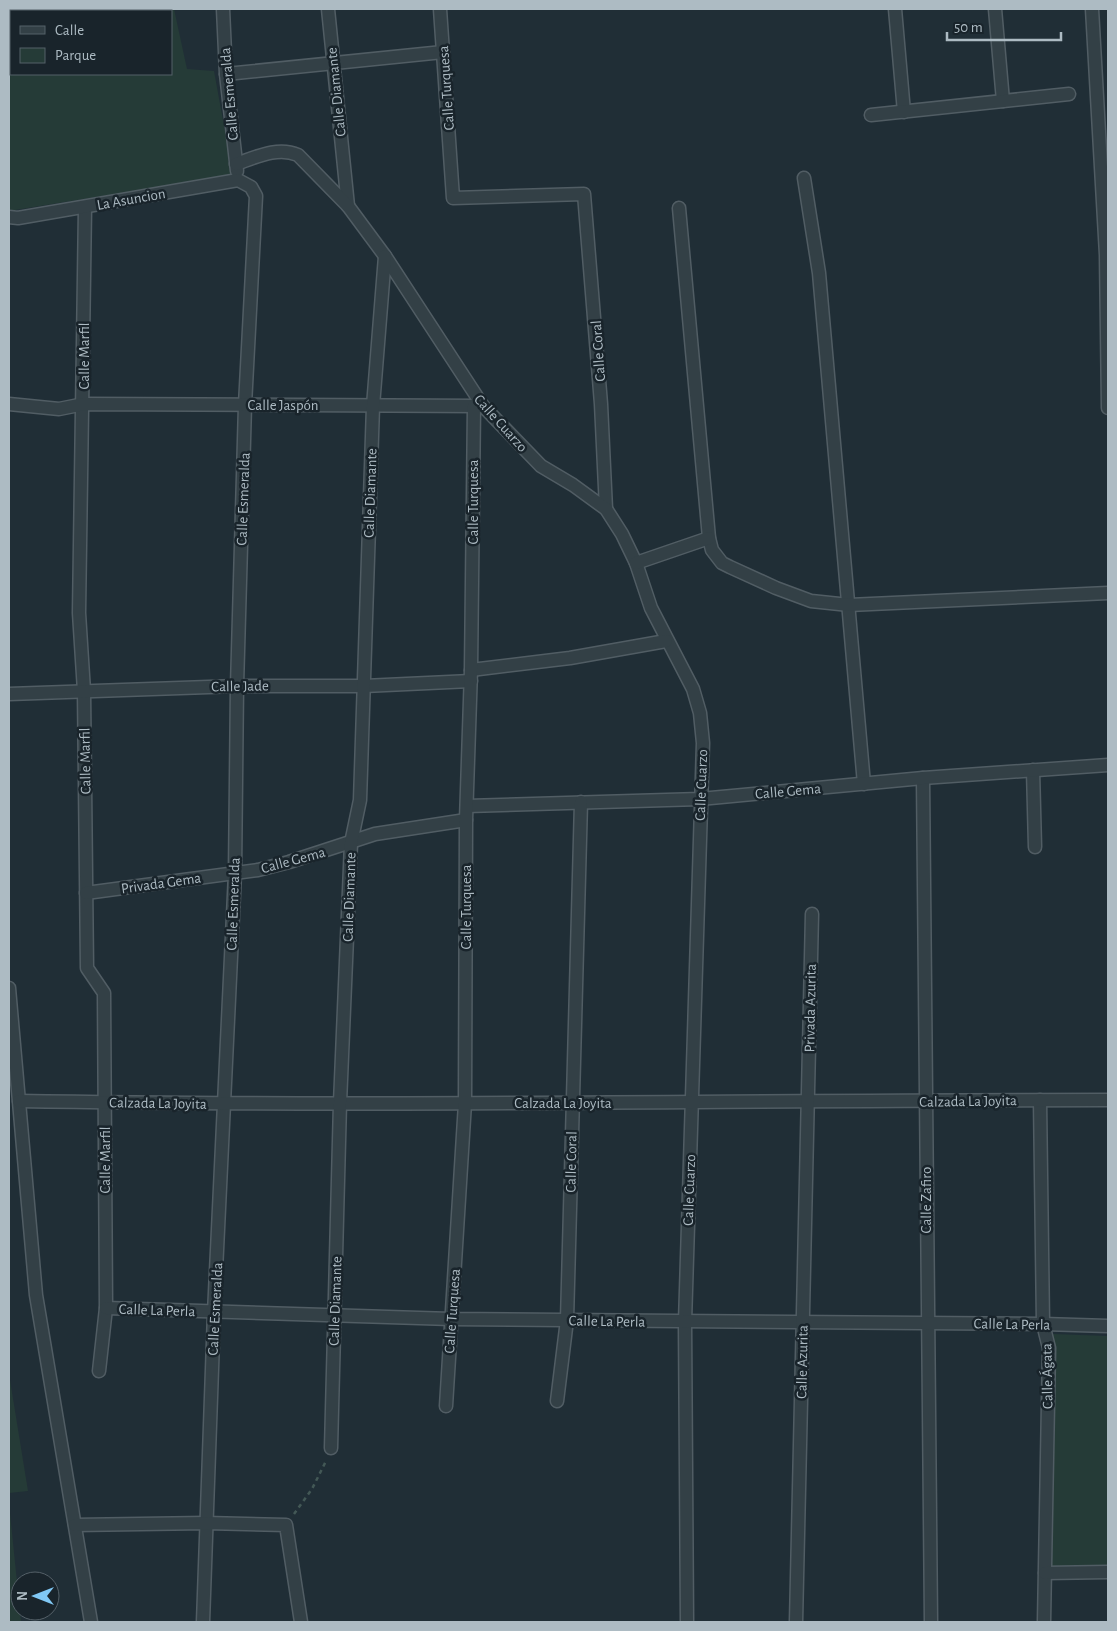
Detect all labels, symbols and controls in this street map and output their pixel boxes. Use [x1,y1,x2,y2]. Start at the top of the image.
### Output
legend [10,10,172,75]
scale bar [947,10,1061,42]
text: 50 m [954,20,983,35]
text: Calle [55,23,84,38]
street label: Calle Turquesa [436,45,457,131]
street label: Calle Esmeralda [218,47,241,141]
street label: Calle Diamante [324,47,349,137]
text: Parque [55,48,96,63]
street label: La Asuncion [96,186,167,213]
street label: Calle Coral [589,320,608,382]
street label: Calle Marfil [77,323,92,389]
street label: Calle Cuarzo [471,392,530,455]
street label: Calle Jaspón [248,398,318,413]
street label: Calle Diamante [361,448,380,538]
street label: Calle Esmeralda [234,452,253,546]
street label: Calle Turquesa [466,460,481,544]
street label: Calle Jade [211,678,269,695]
street label: Calle Marfil [77,727,94,795]
street label: Calle Cuarzo [693,749,710,821]
street label: Calle Gema [754,781,822,802]
street label: Calle Gema [259,845,327,876]
street label: Calle Diamante [340,852,359,942]
street label: Calle Esmeralda [224,857,243,951]
street label: Calle Turquesa [459,865,474,949]
street label: Privada Gema [120,870,202,897]
street label: Privada Azurita [802,963,819,1053]
street label: Calzada La Joyita [919,1093,1017,1110]
street label: Calzada La Joyita [109,1095,207,1112]
street label: Calzada La Joyita [514,1096,612,1111]
street label: Calle Marfil [98,1127,113,1193]
street label: Calle Coral [563,1131,580,1193]
street label: Calle Cuarzo [681,1154,698,1226]
street label: Calle Zafiro [919,1167,934,1233]
street label: Calle Diamante [326,1256,345,1346]
street label: Calle Esmeralda [206,1262,225,1356]
street label: Calle Turquesa [442,1268,463,1354]
street label: Calle La Perla [118,1302,196,1319]
street label: Calle La Perla [568,1313,646,1330]
street label: Calle La Perla [973,1316,1051,1333]
street label: Calle Azurita [794,1325,811,1399]
street label: Calle Ágata [1037,1343,1056,1409]
north arrow [10,1571,60,1621]
text: N [16,1591,30,1601]

